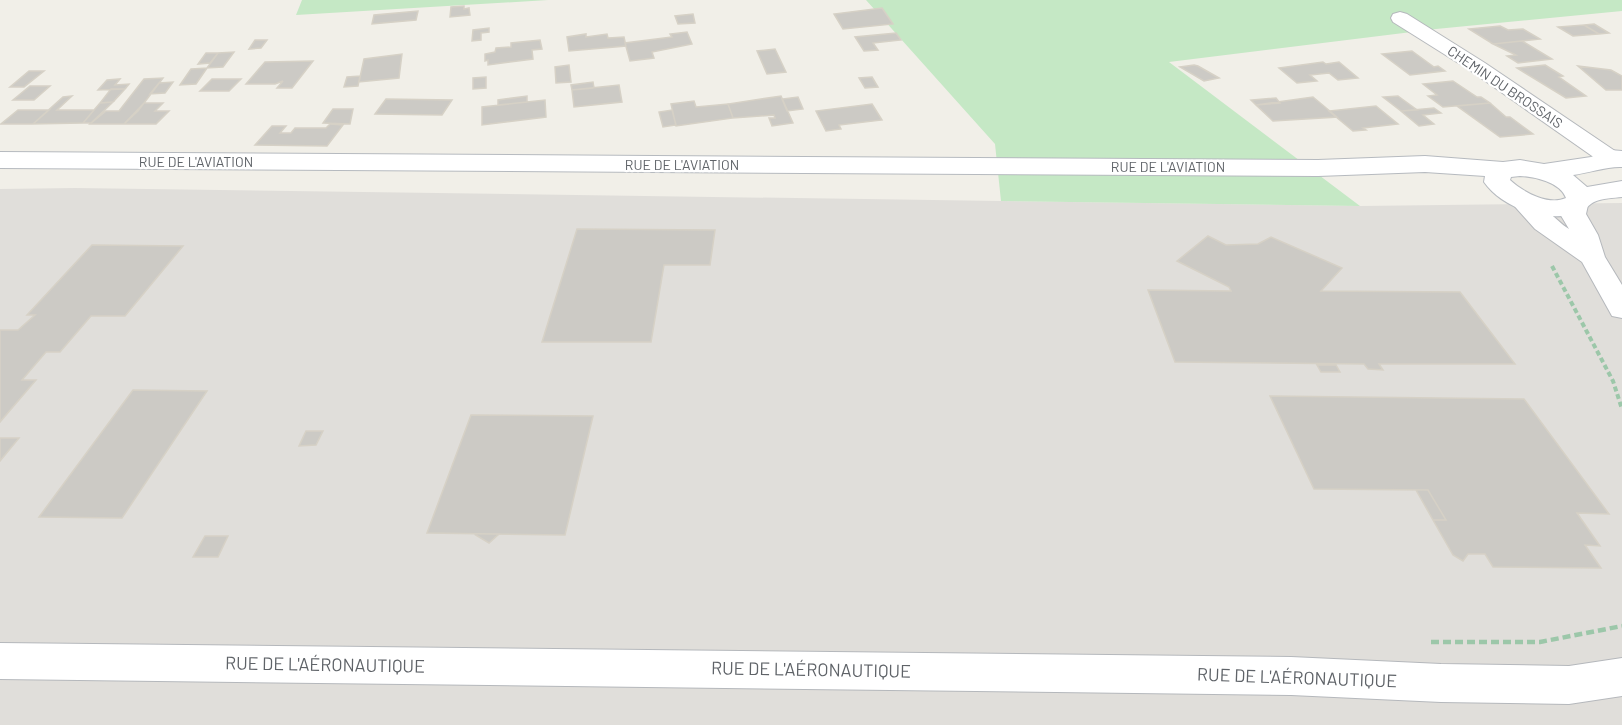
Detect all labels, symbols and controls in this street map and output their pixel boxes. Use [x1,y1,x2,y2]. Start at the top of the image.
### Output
street label: CHEMIN DU BROSSAIS [1444,42,1566,131]
street label: RUE DE L'AVIATION [139,153,253,170]
street label: RUE DE L'AVIATION [625,156,739,173]
street label: RUE DE L'AVIATION [1111,158,1225,175]
street label: RUE DE L'AÉRONAUTIQUE [225,651,425,677]
street label: RUE DE L'AÉRONAUTIQUE [711,656,911,682]
street label: RUE DE L'AÉRONAUTIQUE [1197,663,1397,691]

